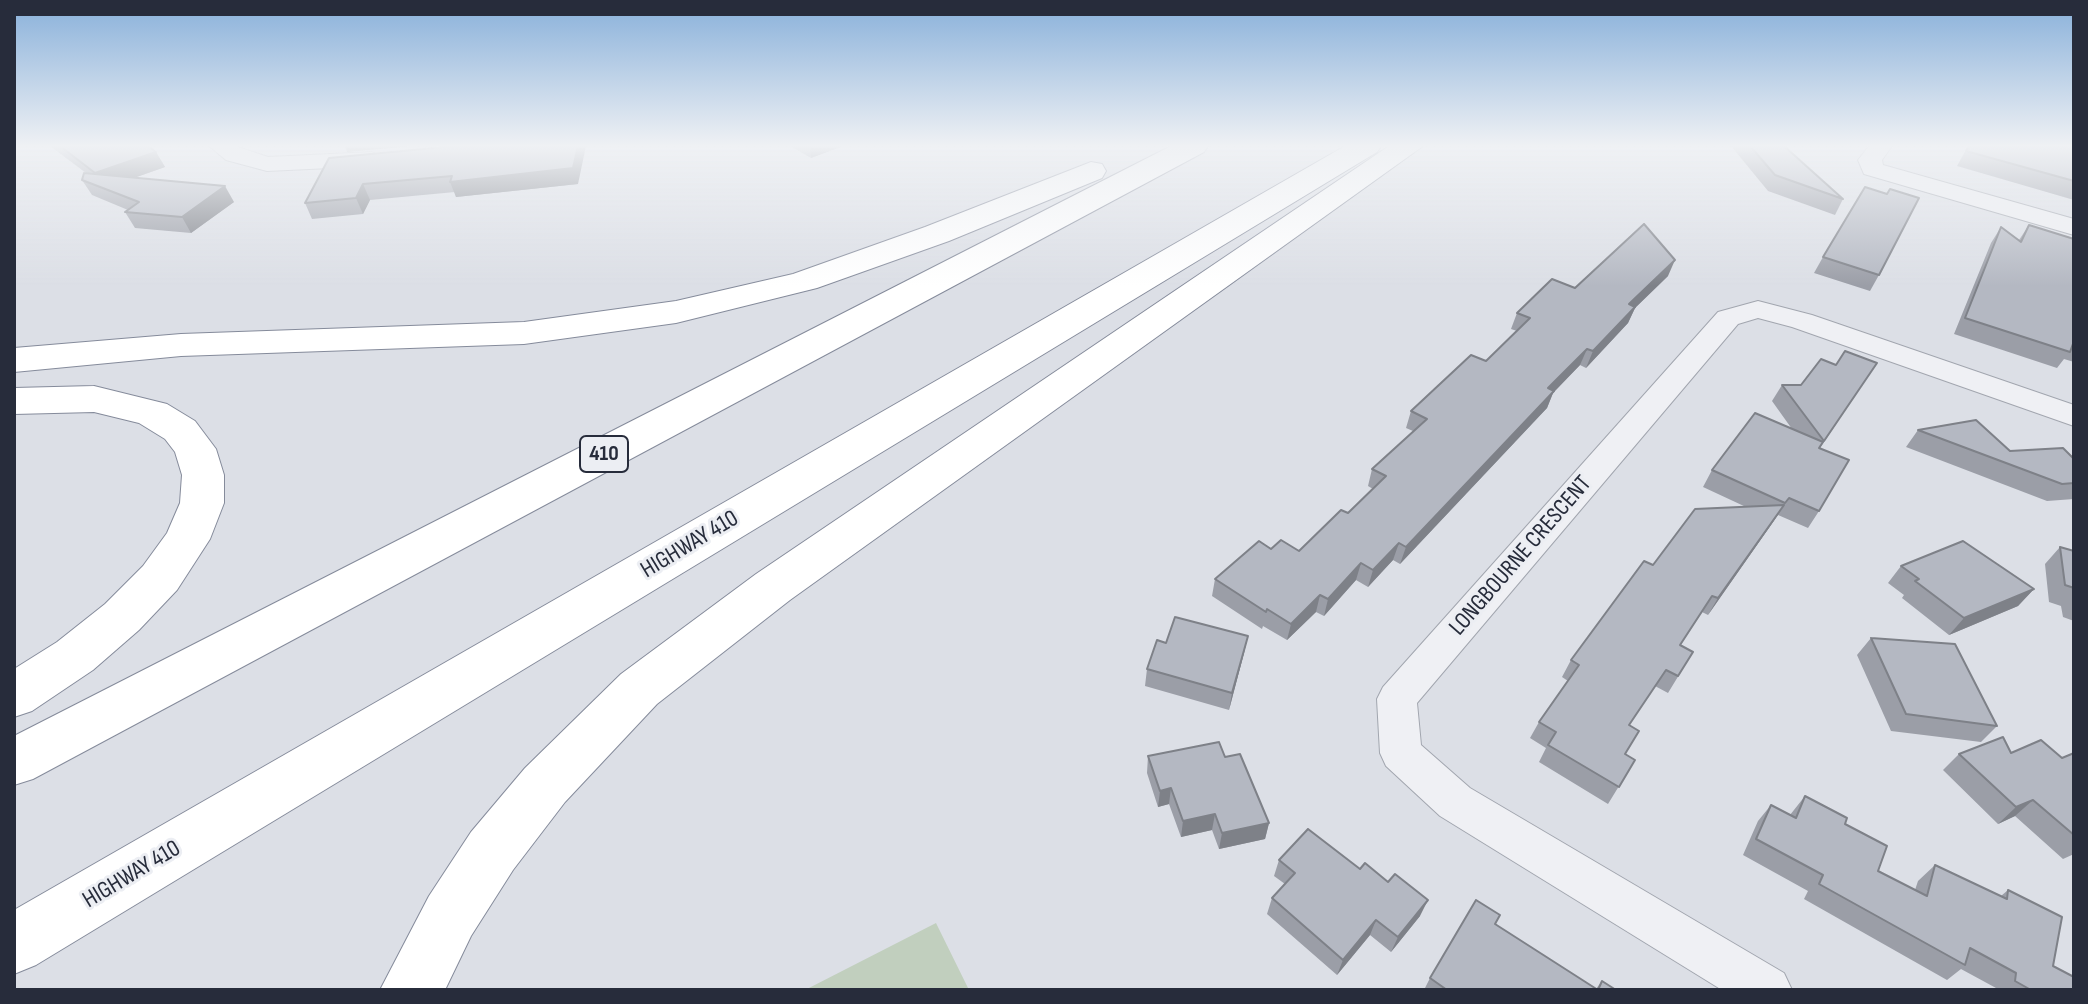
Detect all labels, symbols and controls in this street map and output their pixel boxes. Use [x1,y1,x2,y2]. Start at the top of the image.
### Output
road number: 410 [580,436,628,472]
street label: LONGBOURNE CRESCENT [1444,470,1598,642]
street label: HIGHWAY 410 [636,505,744,585]
street label: HIGHWAY 410 [78,835,186,915]

